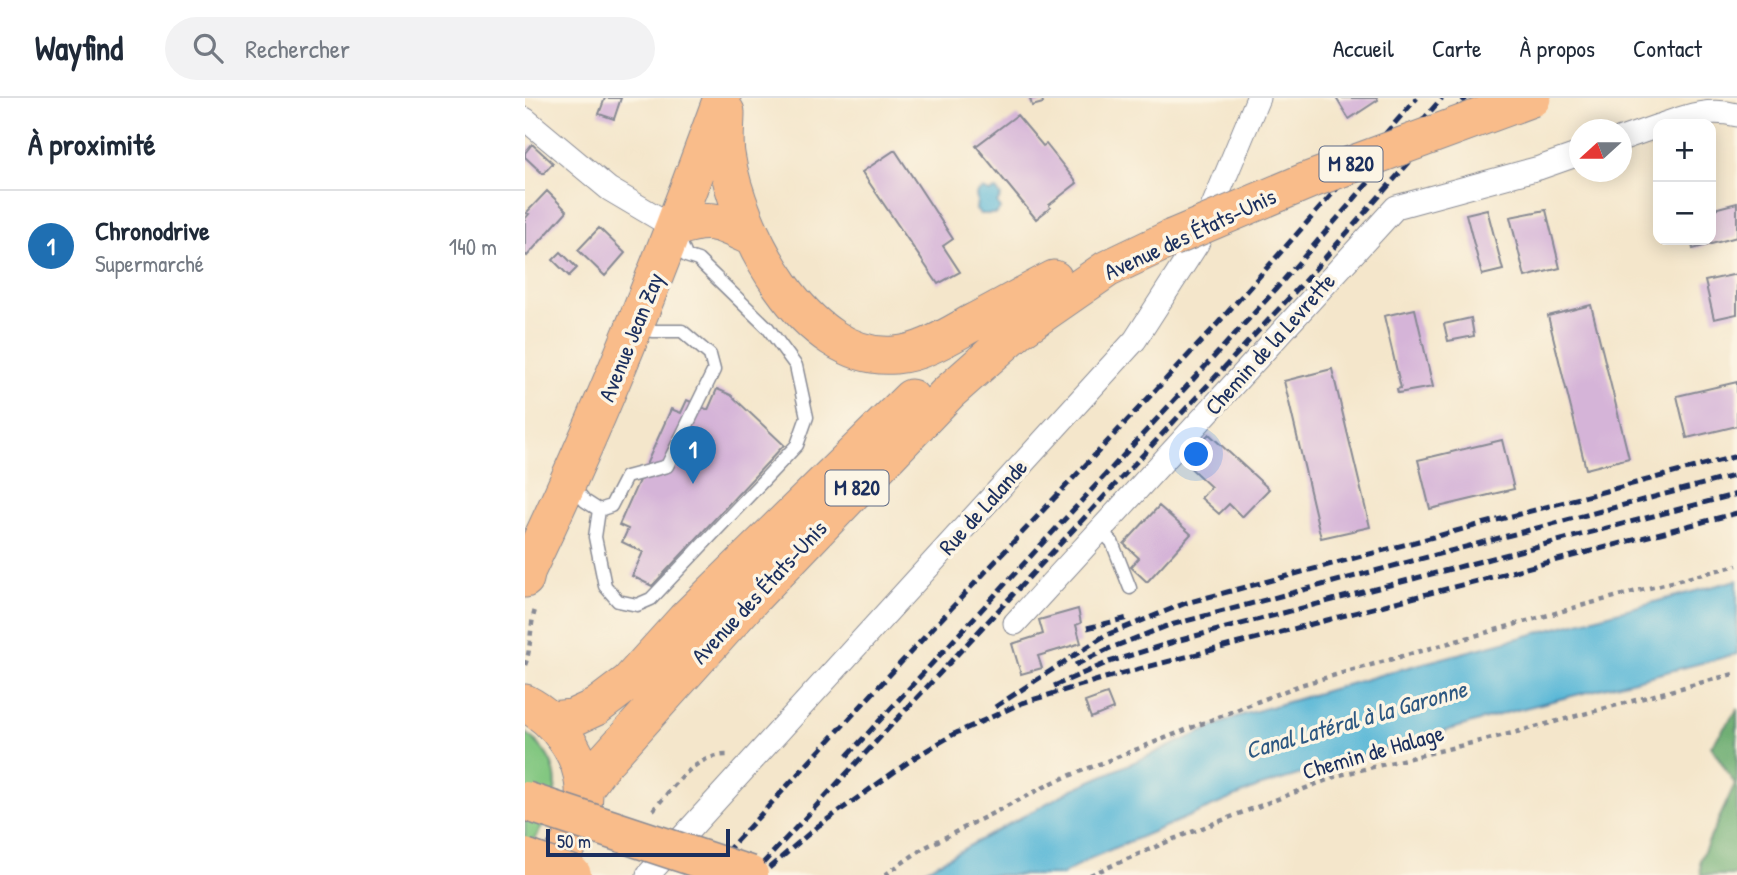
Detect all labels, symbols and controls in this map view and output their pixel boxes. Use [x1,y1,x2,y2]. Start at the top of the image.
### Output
search box [165,17,655,80]
text: Wayfind [35,26,123,70]
icon: search [189,29,227,67]
text: Rechercher [245,31,350,66]
text: Accueil [1333,32,1394,64]
text: Carte [1432,32,1481,64]
text: À propos [1519,32,1595,64]
text: Contact [1633,32,1702,64]
north arrow [1569,119,1632,182]
map controls [1653,119,1716,245]
button: + [1653,119,1716,182]
text: À proximité [28,124,156,164]
road number: M 820 [1319,146,1383,182]
street label: Avenue des États-Unis [1099,180,1281,287]
button: − [1653,182,1716,245]
text: Chronodrive [95,213,210,248]
text: 1 [47,231,55,262]
text: 140 m [449,231,497,262]
text: Supermarché [95,248,204,279]
street label: Chemin de la Levrette [1197,266,1342,422]
street label: Avenue Jean Zay [591,268,671,406]
pin: 1 [670,426,716,484]
your location [1179,437,1213,471]
street label: Rue de Lalande [931,452,1034,561]
road number: M 820 [825,470,889,506]
street label: Avenue des États-Unis [684,513,834,670]
water label: Canal Latéral à la Garonne [1241,672,1471,766]
street label: Chemin de Halage [1299,717,1447,786]
scale bar [546,826,730,858]
text: 50 m [557,828,591,854]

